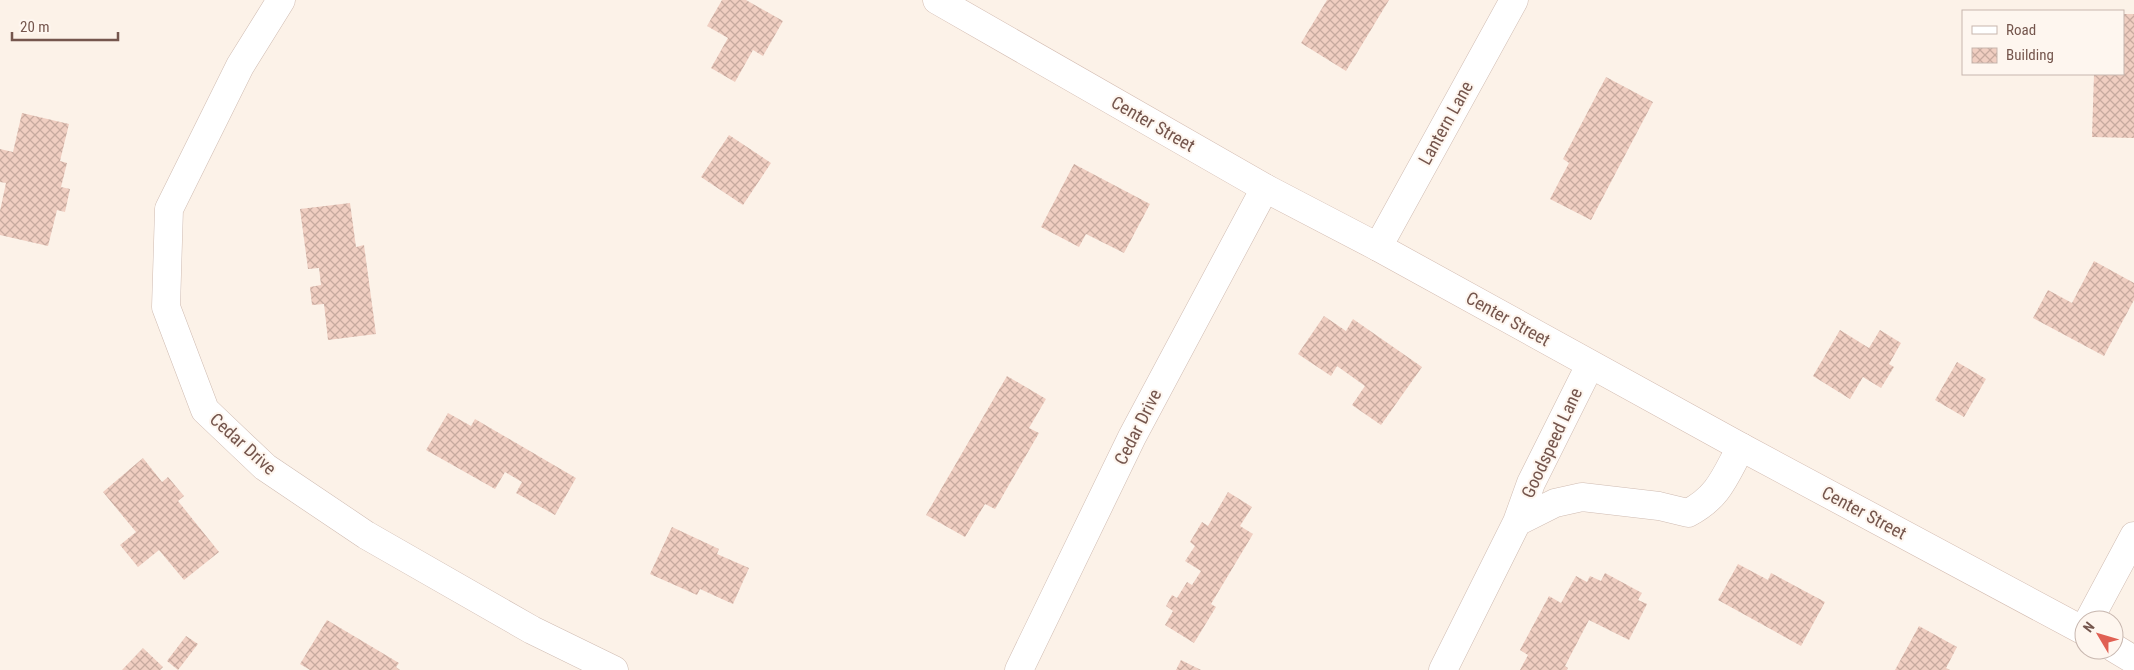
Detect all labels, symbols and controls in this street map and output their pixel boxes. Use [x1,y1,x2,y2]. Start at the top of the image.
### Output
scale bar [12,10,119,42]
legend [1962,10,2124,75]
text: 20 m [20,18,50,36]
text: Road [2006,21,2036,39]
text: Building [2006,46,2054,64]
street label: Lantern Lane [1414,77,1477,168]
street label: Center Street [1108,91,1199,156]
street label: Center Street [1463,287,1554,350]
street label: Goodspeed Lane [1517,384,1586,501]
street label: Cedar Drive [1110,386,1165,468]
street label: Cedar Drive [206,408,281,479]
street label: Center Street [1818,481,1910,544]
north arrow [2074,610,2124,660]
text: N [2080,619,2098,635]

